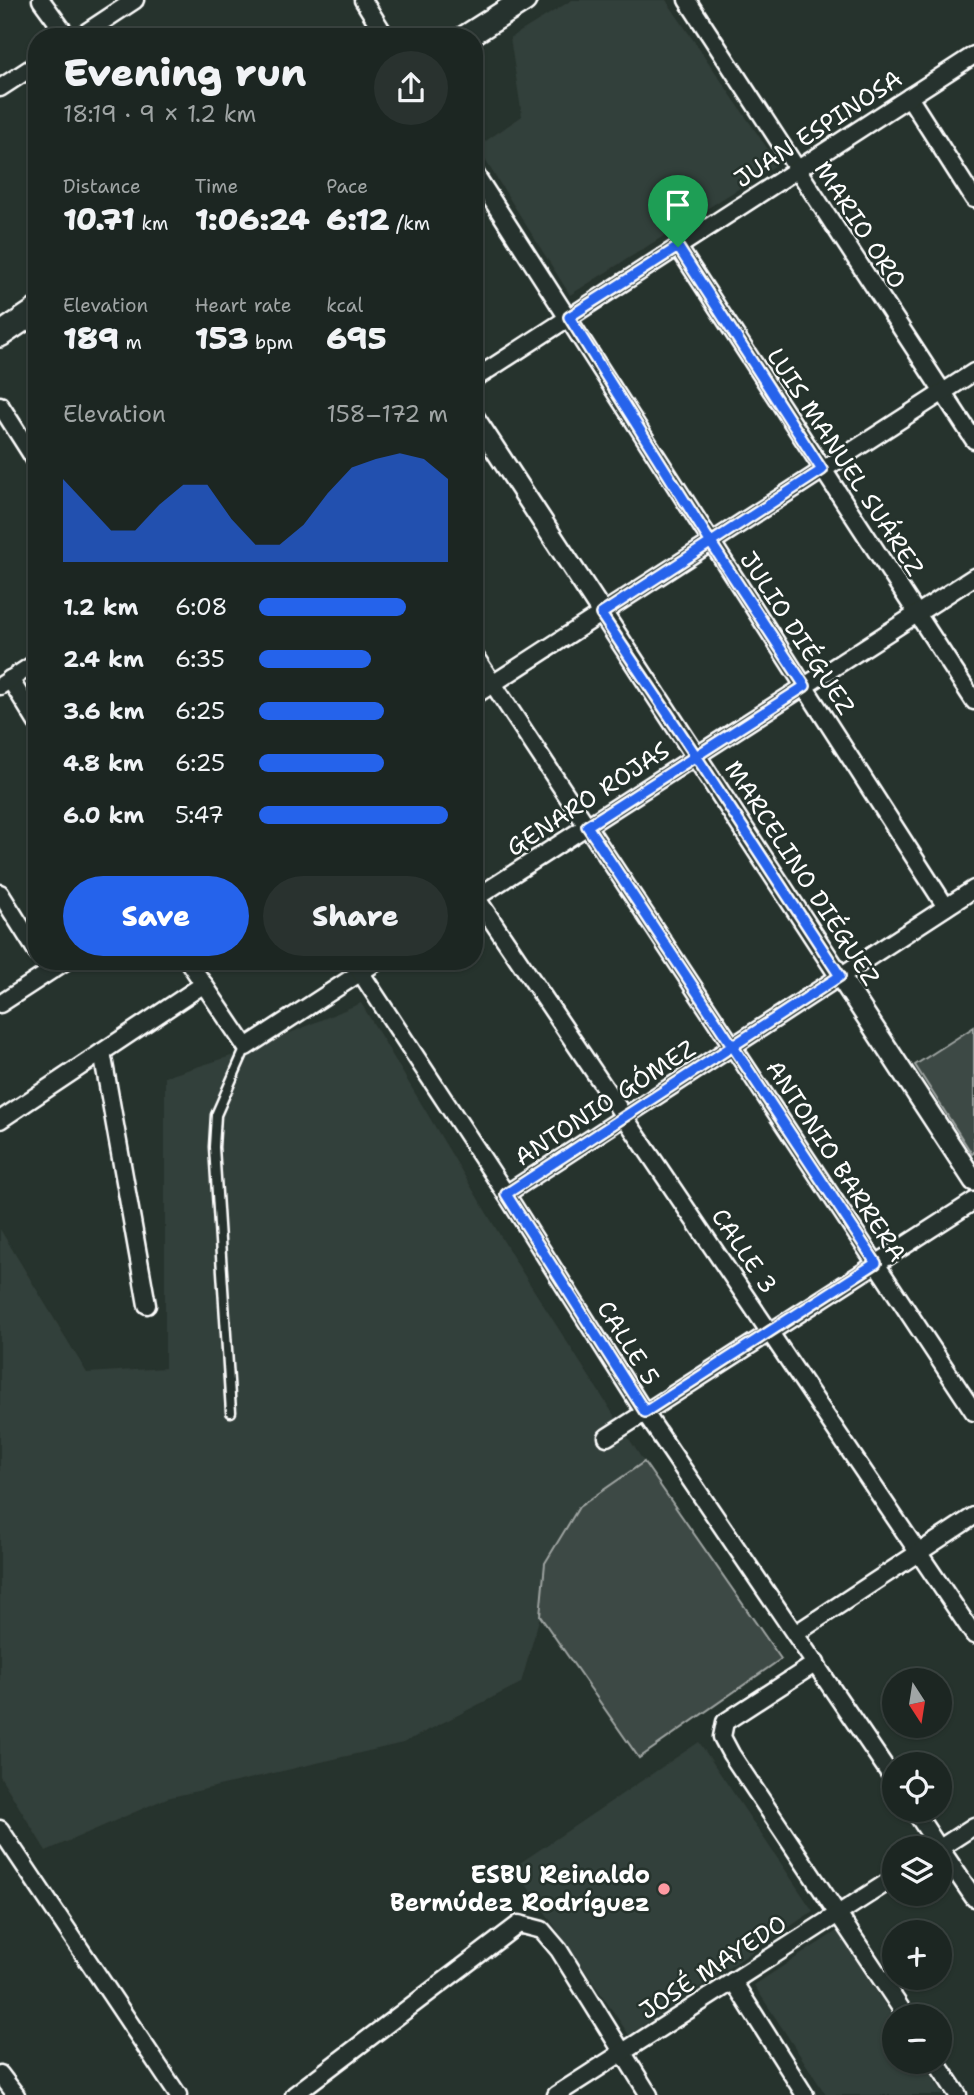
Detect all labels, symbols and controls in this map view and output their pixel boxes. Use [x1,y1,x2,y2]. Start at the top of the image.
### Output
text: Evening run [63,47,306,98]
button: share [374,51,448,125]
street label: JUAN ESPINOSA [728,63,908,195]
text: 18:19 · 9 × 1.2 km [63,99,256,129]
street label: MARIO ORO [807,155,913,295]
text: Distance [63,174,141,199]
text: Time [195,174,238,199]
text: Pace [326,174,368,199]
pin [648,175,708,247]
icon: arrive [659,186,697,224]
text: 10.71 [63,199,135,240]
text: 1:06:24 [195,199,310,240]
text: 6:12 [326,199,390,240]
text: km [135,211,168,236]
text: /km [390,211,430,236]
text: Elevation [63,293,148,318]
text: Heart rate [195,293,291,318]
text: kcal [326,293,363,318]
text: 189 [63,318,119,359]
text: 153 [195,318,248,359]
text: 695 [326,318,387,359]
text: m [119,330,142,355]
text: bpm [248,330,293,355]
street label: LUIS MANUEL SUÁREZ [759,342,931,582]
text: Elevation [63,399,166,429]
text: 158–172 m [327,399,448,429]
street label: JULIO DIÉGUEZ [732,545,862,721]
text: 1.2 km [63,592,139,622]
text: 6:08 [175,592,228,622]
text: 2.4 km [63,644,144,674]
text: 6:35 [175,644,225,674]
text: 3.6 km [63,696,144,726]
text: 6:25 [175,696,225,726]
street label: GENARO ROJAS [500,734,676,864]
text: 4.8 km [63,748,144,778]
text: 6:25 [175,748,225,778]
street label: MARCELINO DIÉGUEZ [717,754,887,992]
text: 6.0 km [63,800,144,830]
text: 5:47 [175,800,224,830]
button: Save [63,876,249,956]
button: Share [263,876,448,956]
street label: ANTONIO GÓMEZ [509,1033,701,1173]
street label: ANTONIO BARRERA [759,1054,913,1268]
street label: CALLE 3 [704,1202,784,1300]
street label: CALLE 5 [589,1295,667,1391]
north arrow [882,1668,952,1738]
map controls [882,1668,952,2074]
button: locate [882,1752,952,1822]
button: layers [882,1836,952,1906]
place label: ESBU Reinaldo Bermúdez Rodríguez [390,1859,650,1919]
marker: ESBU Reinaldo Bermúdez Rodríguez [656,1881,672,1897]
street label: JOSÉ MAYEDO [633,1907,793,2027]
button: + [882,1920,952,1990]
button: − [882,2004,952,2074]

